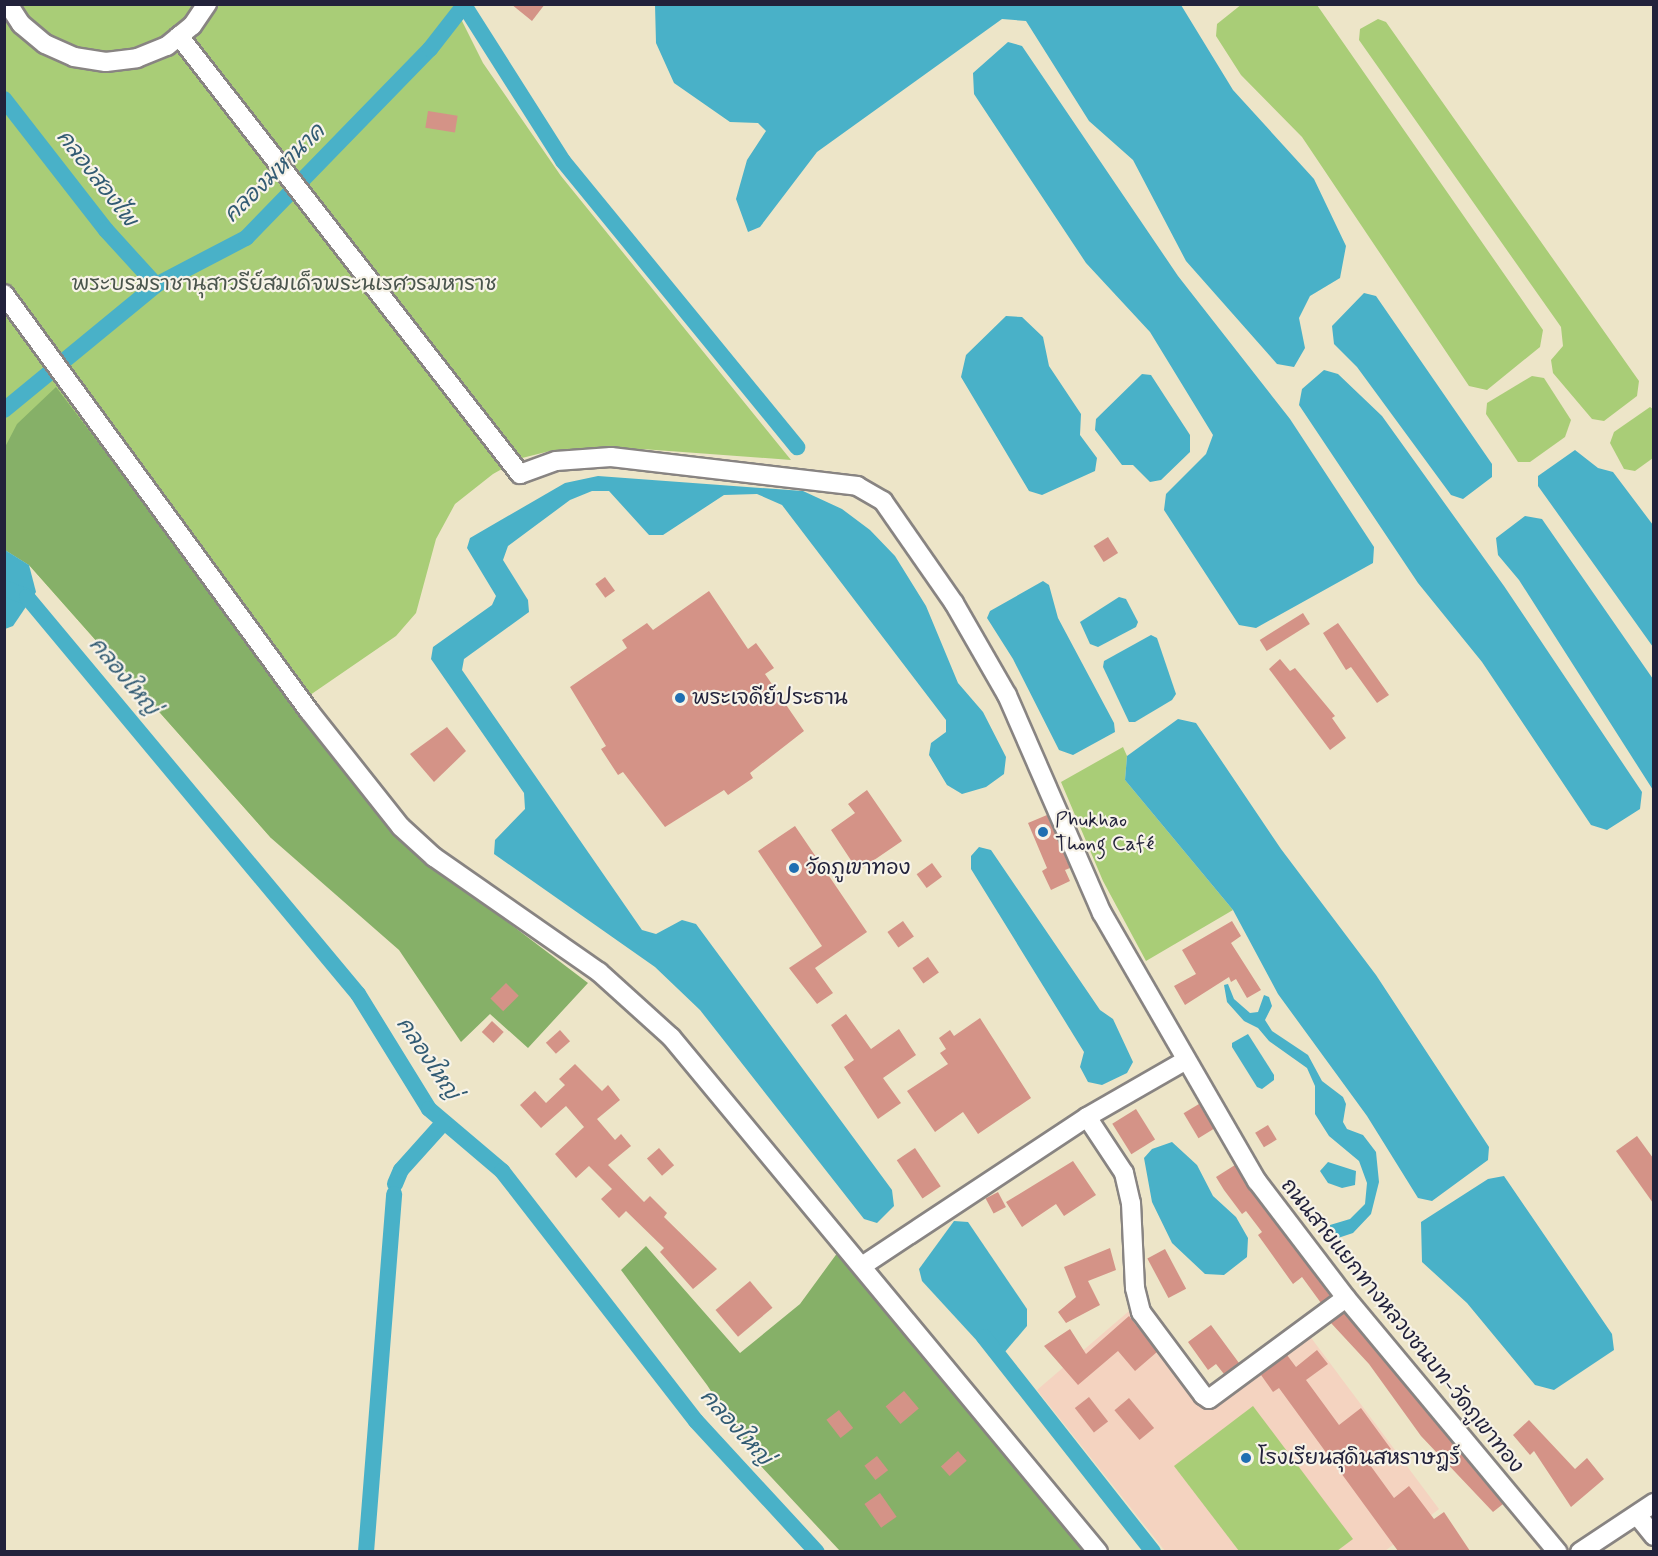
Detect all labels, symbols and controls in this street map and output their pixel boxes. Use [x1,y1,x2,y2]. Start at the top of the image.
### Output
water label: คลองมหานาค [219,119,331,229]
water label: คลองสองไพ [50,125,142,233]
park label: พระบรมราชานุสาวรีย์สมเด็จพระนเรศวรมหาราช [71,271,497,297]
water label: คลองใหญ่ [83,633,163,721]
place label: พระเจดีย์ประธาน [692,685,848,711]
marker: พระเจดีย์ประธาน [673,691,687,705]
place label: Phukhao Thong Café [1055,807,1156,857]
marker: Phukhao Thong Café [1036,825,1050,839]
place label: วัดภูเขาทอง [806,855,911,881]
marker: วัดภูเขาทอง [787,861,801,875]
water label: คลองใหญ่ [390,1013,464,1105]
street label: ถนนสายแยกทางหลวงชนบท-วัดภูเขาทอง [1275,1174,1529,1478]
water label: คลองใหญ่ [694,1384,776,1472]
place label: โรงเรียนสุดินสหราษฎร์ [1258,1445,1460,1471]
marker: โรงเรียนสุดินสหราษฎร์ [1239,1451,1253,1465]

